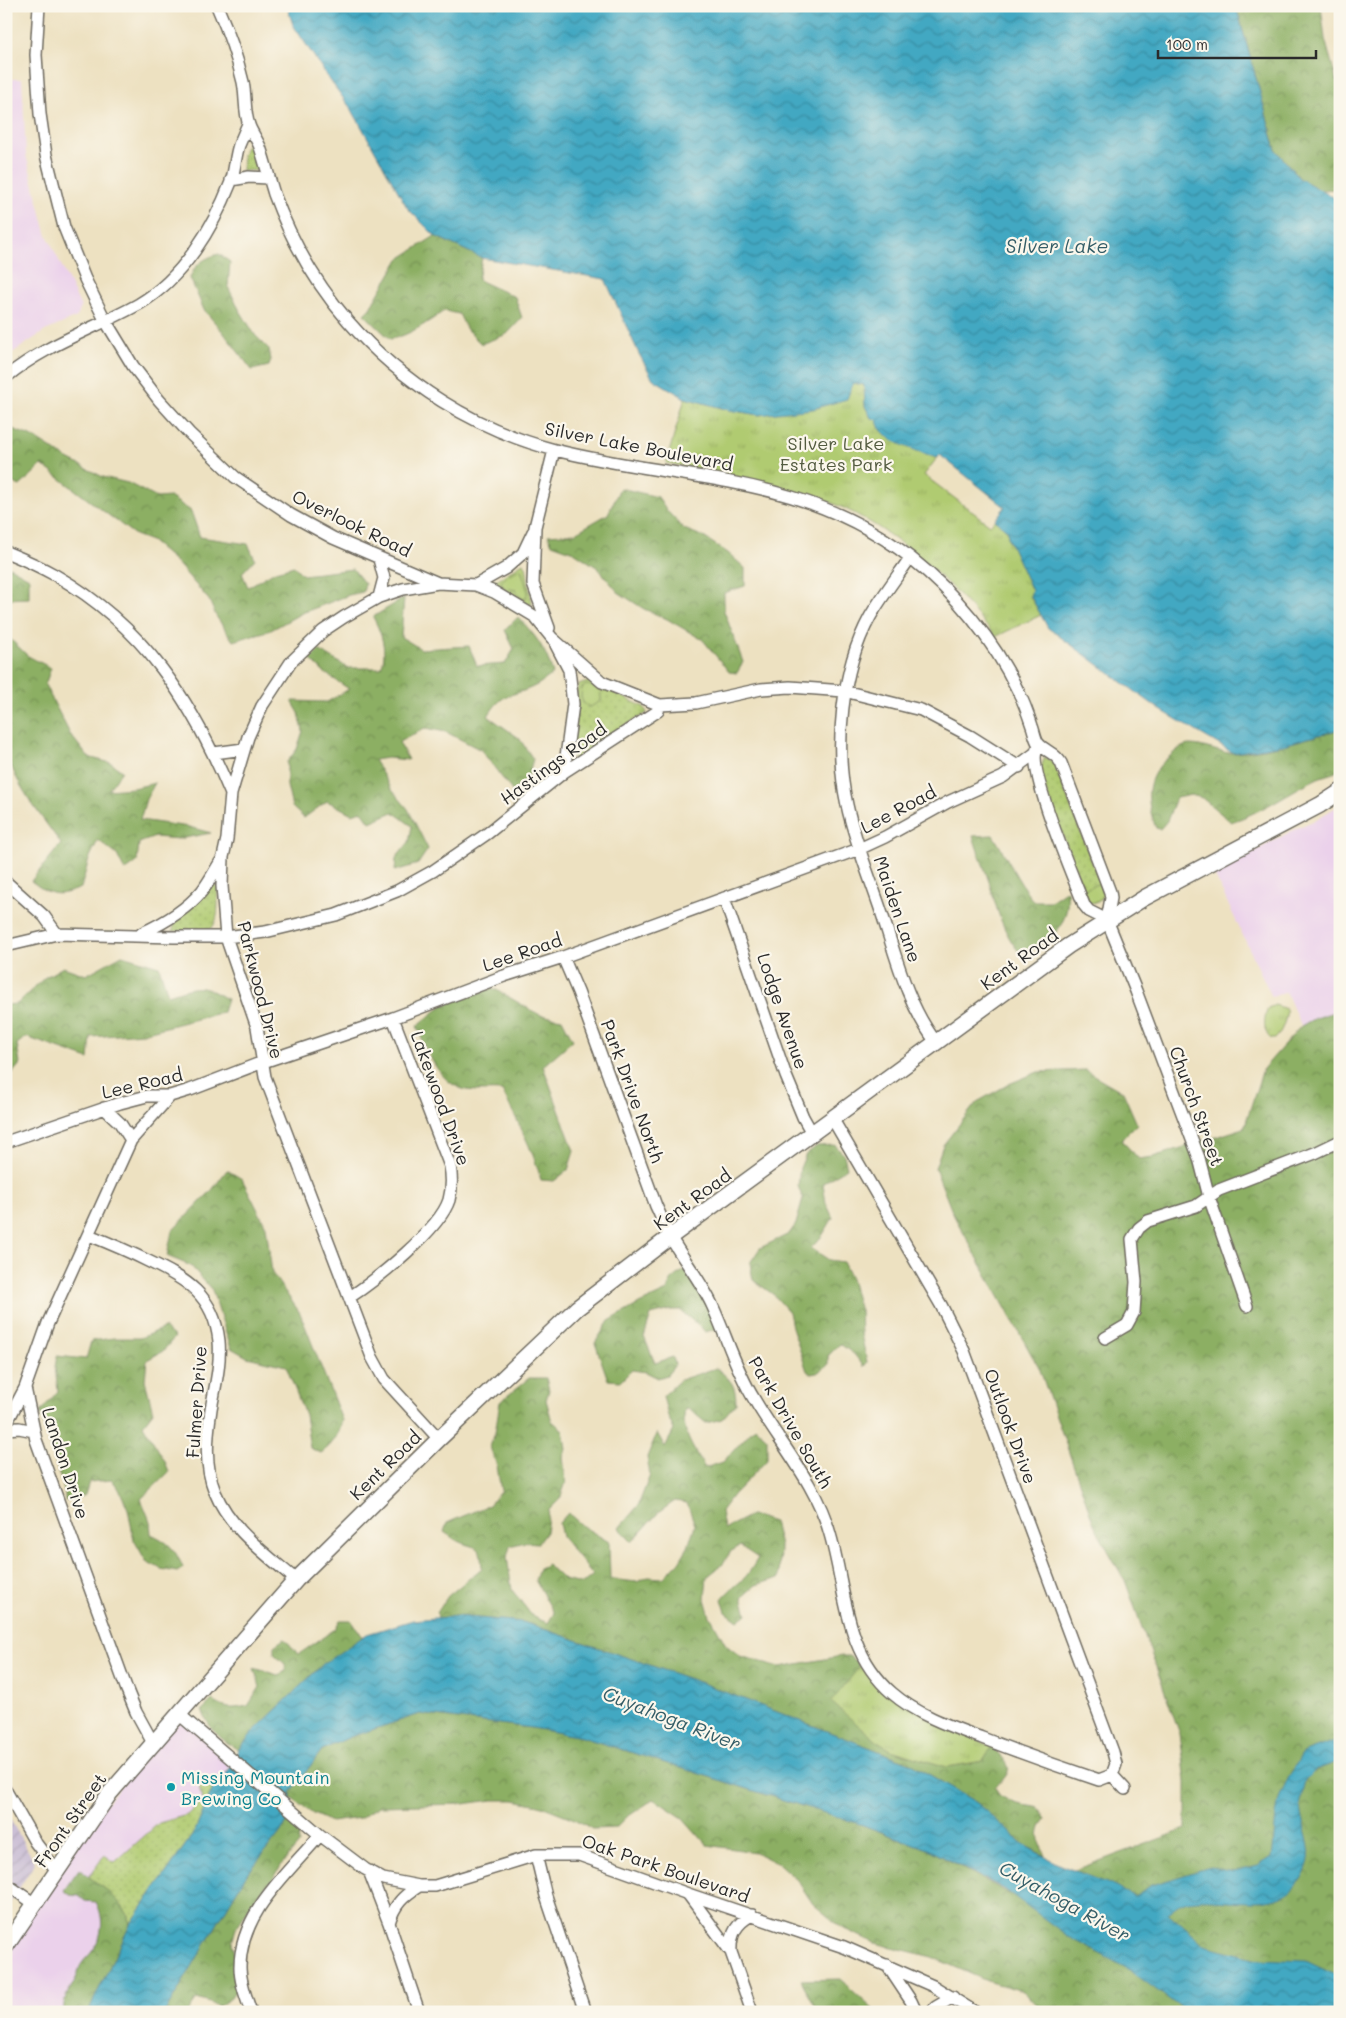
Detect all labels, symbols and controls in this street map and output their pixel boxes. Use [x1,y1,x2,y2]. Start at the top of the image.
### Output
scale bar [1158,28,1316,60]
text: 100 m [1166,34,1208,54]
water label: Silver Lake [1006,233,1108,258]
street label: Silver Lake Boulevard [543,416,735,476]
park label: Silver Lake Estates Park [780,431,892,476]
street label: Overlook Road [288,484,416,562]
street label: Hastings Road [495,716,611,810]
street label: Lee Road [856,779,940,839]
street label: Maiden Lane [869,853,927,965]
street label: Parkwood Drive [232,919,290,1061]
street label: Kent Road [975,923,1063,995]
street label: Lee Road [479,927,565,977]
street label: Lodge Avenue [752,950,814,1072]
street label: Park Drive North [596,1016,670,1166]
street label: Lakewood Drive [406,1027,476,1169]
street label: Church Street [1164,1043,1230,1169]
street label: Lee Road [99,1062,185,1104]
street label: Kent Road [648,1163,736,1235]
street label: Fulmer Drive [180,1345,212,1459]
street label: Park Drive South [743,1352,839,1492]
street label: Outlook Drive [979,1365,1043,1487]
street label: Landon Drive [37,1404,95,1522]
street label: Kent Road [344,1425,426,1505]
water label: Cuyahoga River [599,1680,745,1756]
place label: Missing Mountain Brewing Co [181,1765,329,1810]
street label: Front Street [28,1768,112,1872]
marker: Missing Mountain Brewing Co [165,1781,177,1793]
street label: Oak Park Boulevard [579,1828,753,1908]
water label: Cuyahoga River [995,1855,1135,1947]

